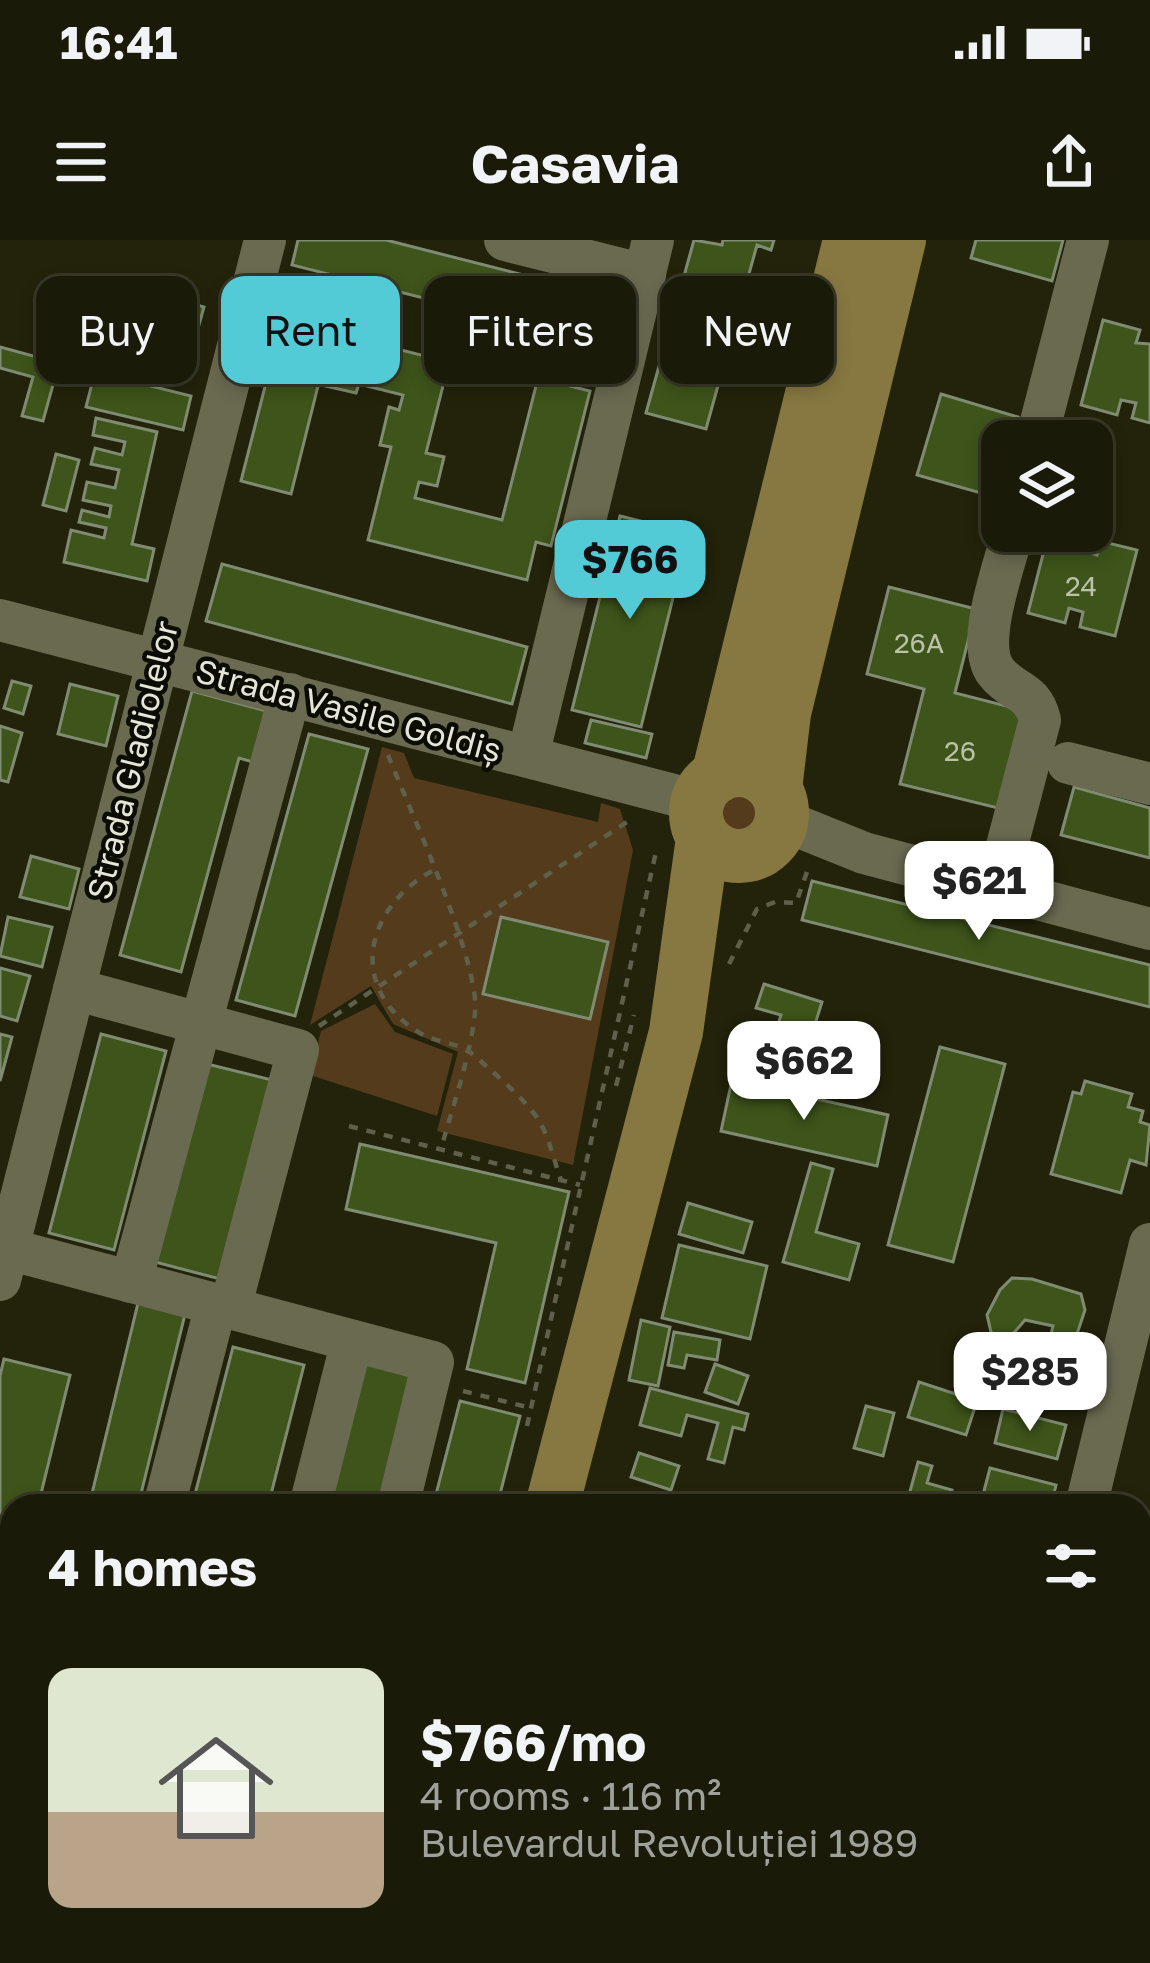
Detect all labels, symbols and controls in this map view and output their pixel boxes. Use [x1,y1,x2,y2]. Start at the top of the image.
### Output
text: 16:41 [60,15,177,69]
icon: menu [48,129,114,195]
icon: share [1036,129,1102,195]
text: Casavia [471,130,679,195]
chip: Buy [36,276,197,384]
chip: Rent [221,276,400,384]
chip: Filters [424,276,636,384]
chip: New [660,276,834,384]
map controls [981,420,1113,552]
button: layers [981,420,1113,552]
pin: $766 [559,520,701,622]
text: $766 [582,535,678,582]
house number: 24 [1065,570,1097,602]
street label: Strada Gladiolelor [79,617,186,903]
house number: 26A [894,627,944,659]
street label: Strada Vasile Goldiș [192,650,506,771]
house number: 26 [944,735,976,767]
pin: $621 [908,841,1050,943]
text: $621 [932,856,1026,903]
pin: $662 [733,1021,875,1123]
text: $662 [754,1036,854,1083]
pin: $285 [959,1332,1101,1434]
text: $285 [981,1347,1079,1394]
icon: filters [1038,1533,1104,1599]
text: 4 homes [48,1536,257,1597]
text: $766/mo [420,1711,646,1772]
icon: home [144,1716,288,1860]
text: 4 rooms · 116 m² [420,1772,721,1819]
text: Bulevardul Revoluției 1989 [420,1819,918,1866]

